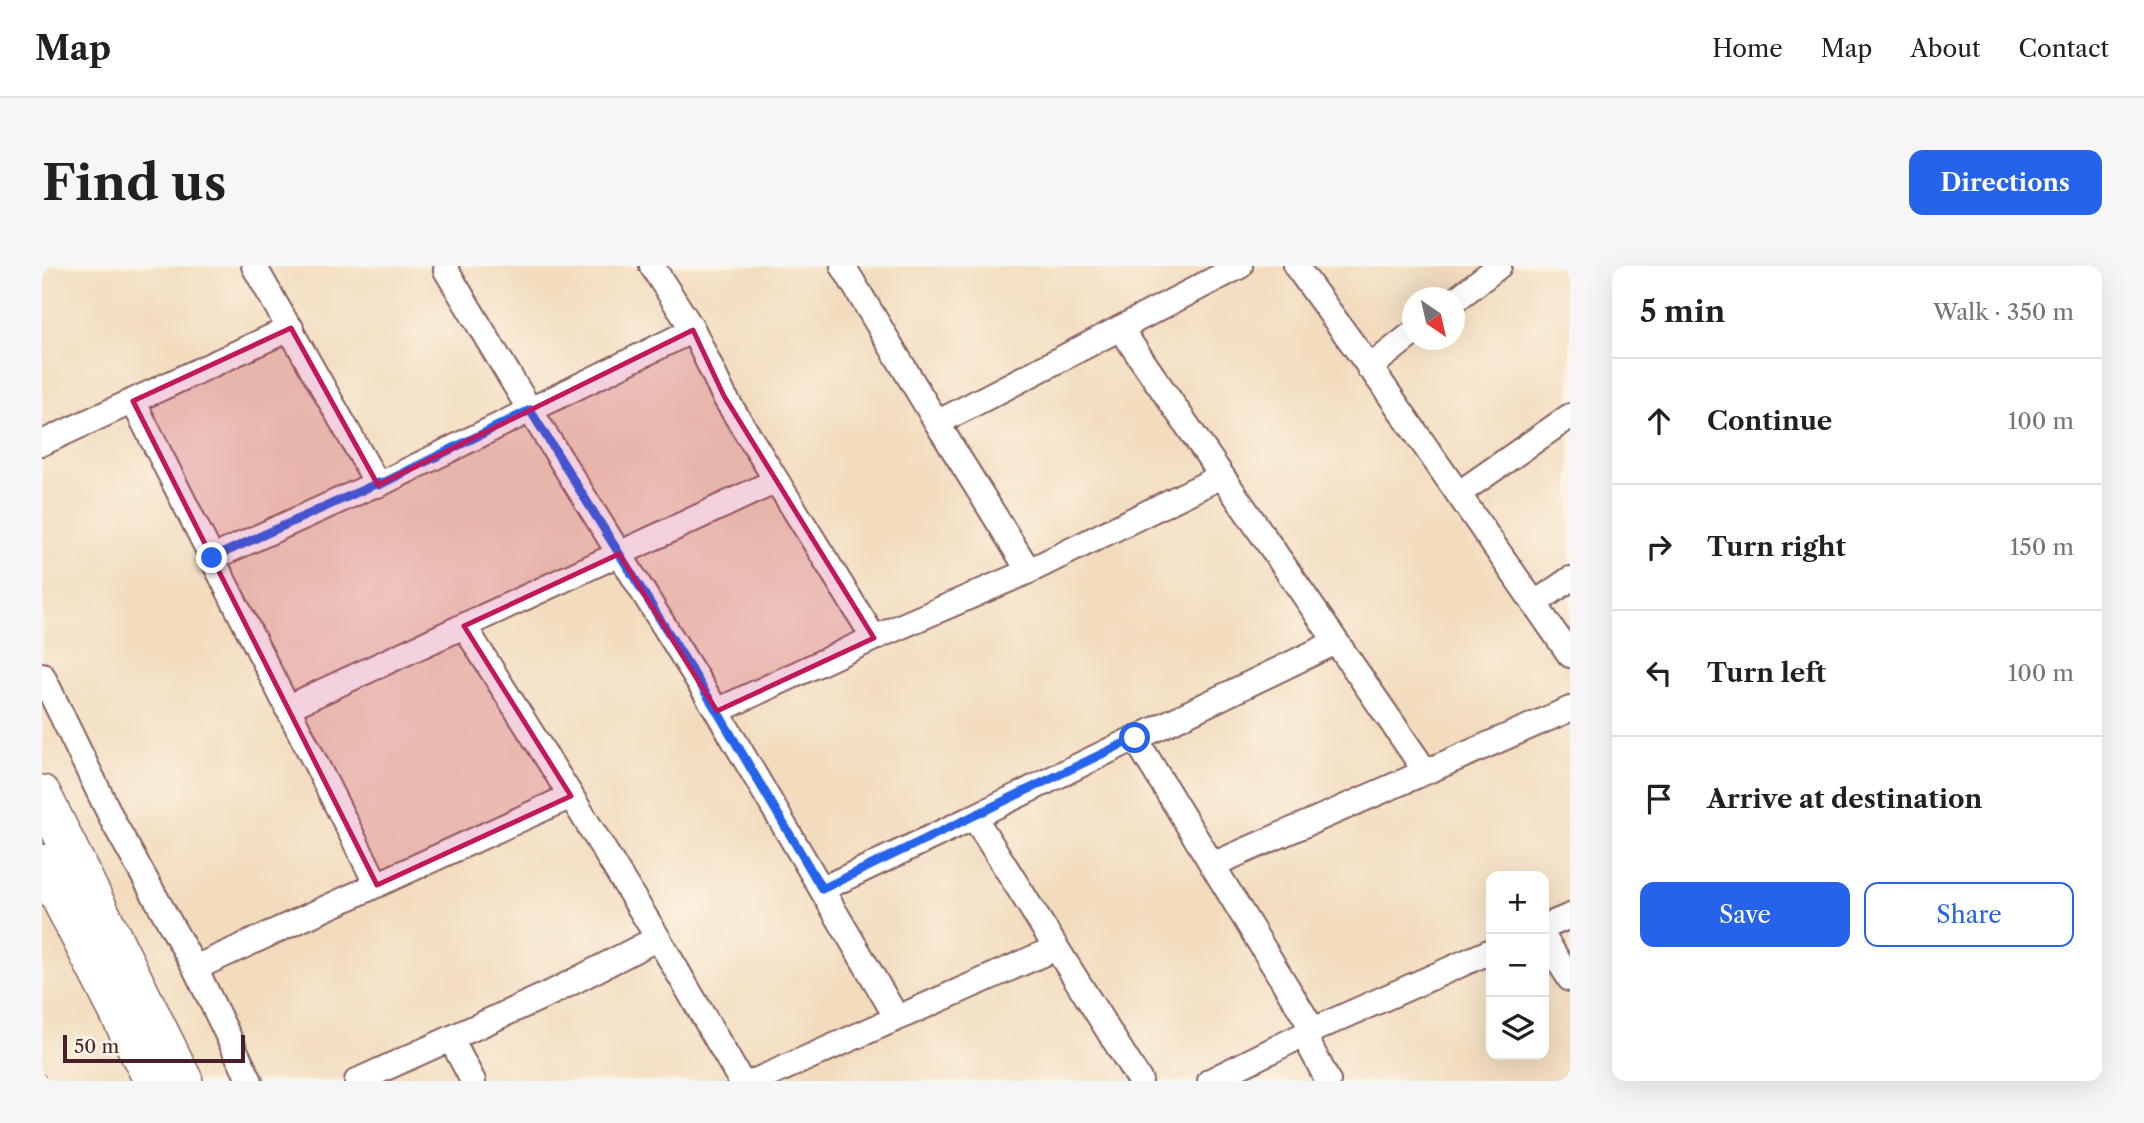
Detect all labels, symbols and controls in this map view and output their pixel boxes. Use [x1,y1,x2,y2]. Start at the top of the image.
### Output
text: Map [35,28,111,69]
text: Home [1712,34,1783,63]
text: Map [1821,34,1872,63]
text: About [1910,34,1981,63]
text: Contact [2019,34,2109,63]
button: Directions [1909,150,2102,215]
text: Find us [42,152,226,213]
north arrow [1402,287,1465,350]
text: 5 min [1640,293,1725,330]
text: Walk · 350 m [1933,298,2074,326]
icon: ahead [1640,402,1678,440]
text: Continue [1707,405,1832,437]
text: 100 m [2008,407,2074,435]
icon: right [1640,528,1678,566]
text: Turn right [1707,531,1846,563]
text: 150 m [2010,533,2074,561]
route end [196,542,227,573]
icon: left [1640,654,1678,692]
text: Turn left [1707,657,1826,689]
text: 100 m [2008,659,2074,687]
route start [1119,722,1150,753]
icon: arrive [1640,780,1678,818]
text: Arrive at destination [1707,783,1982,815]
map controls [1486,871,1549,1060]
button: + [1486,871,1549,934]
button: Save [1640,882,1850,947]
button: Share [1864,882,2074,947]
button: − [1486,934,1549,997]
button: layers [1486,997,1549,1060]
scale bar [63,1032,245,1064]
text: 50 m [74,1035,119,1058]

